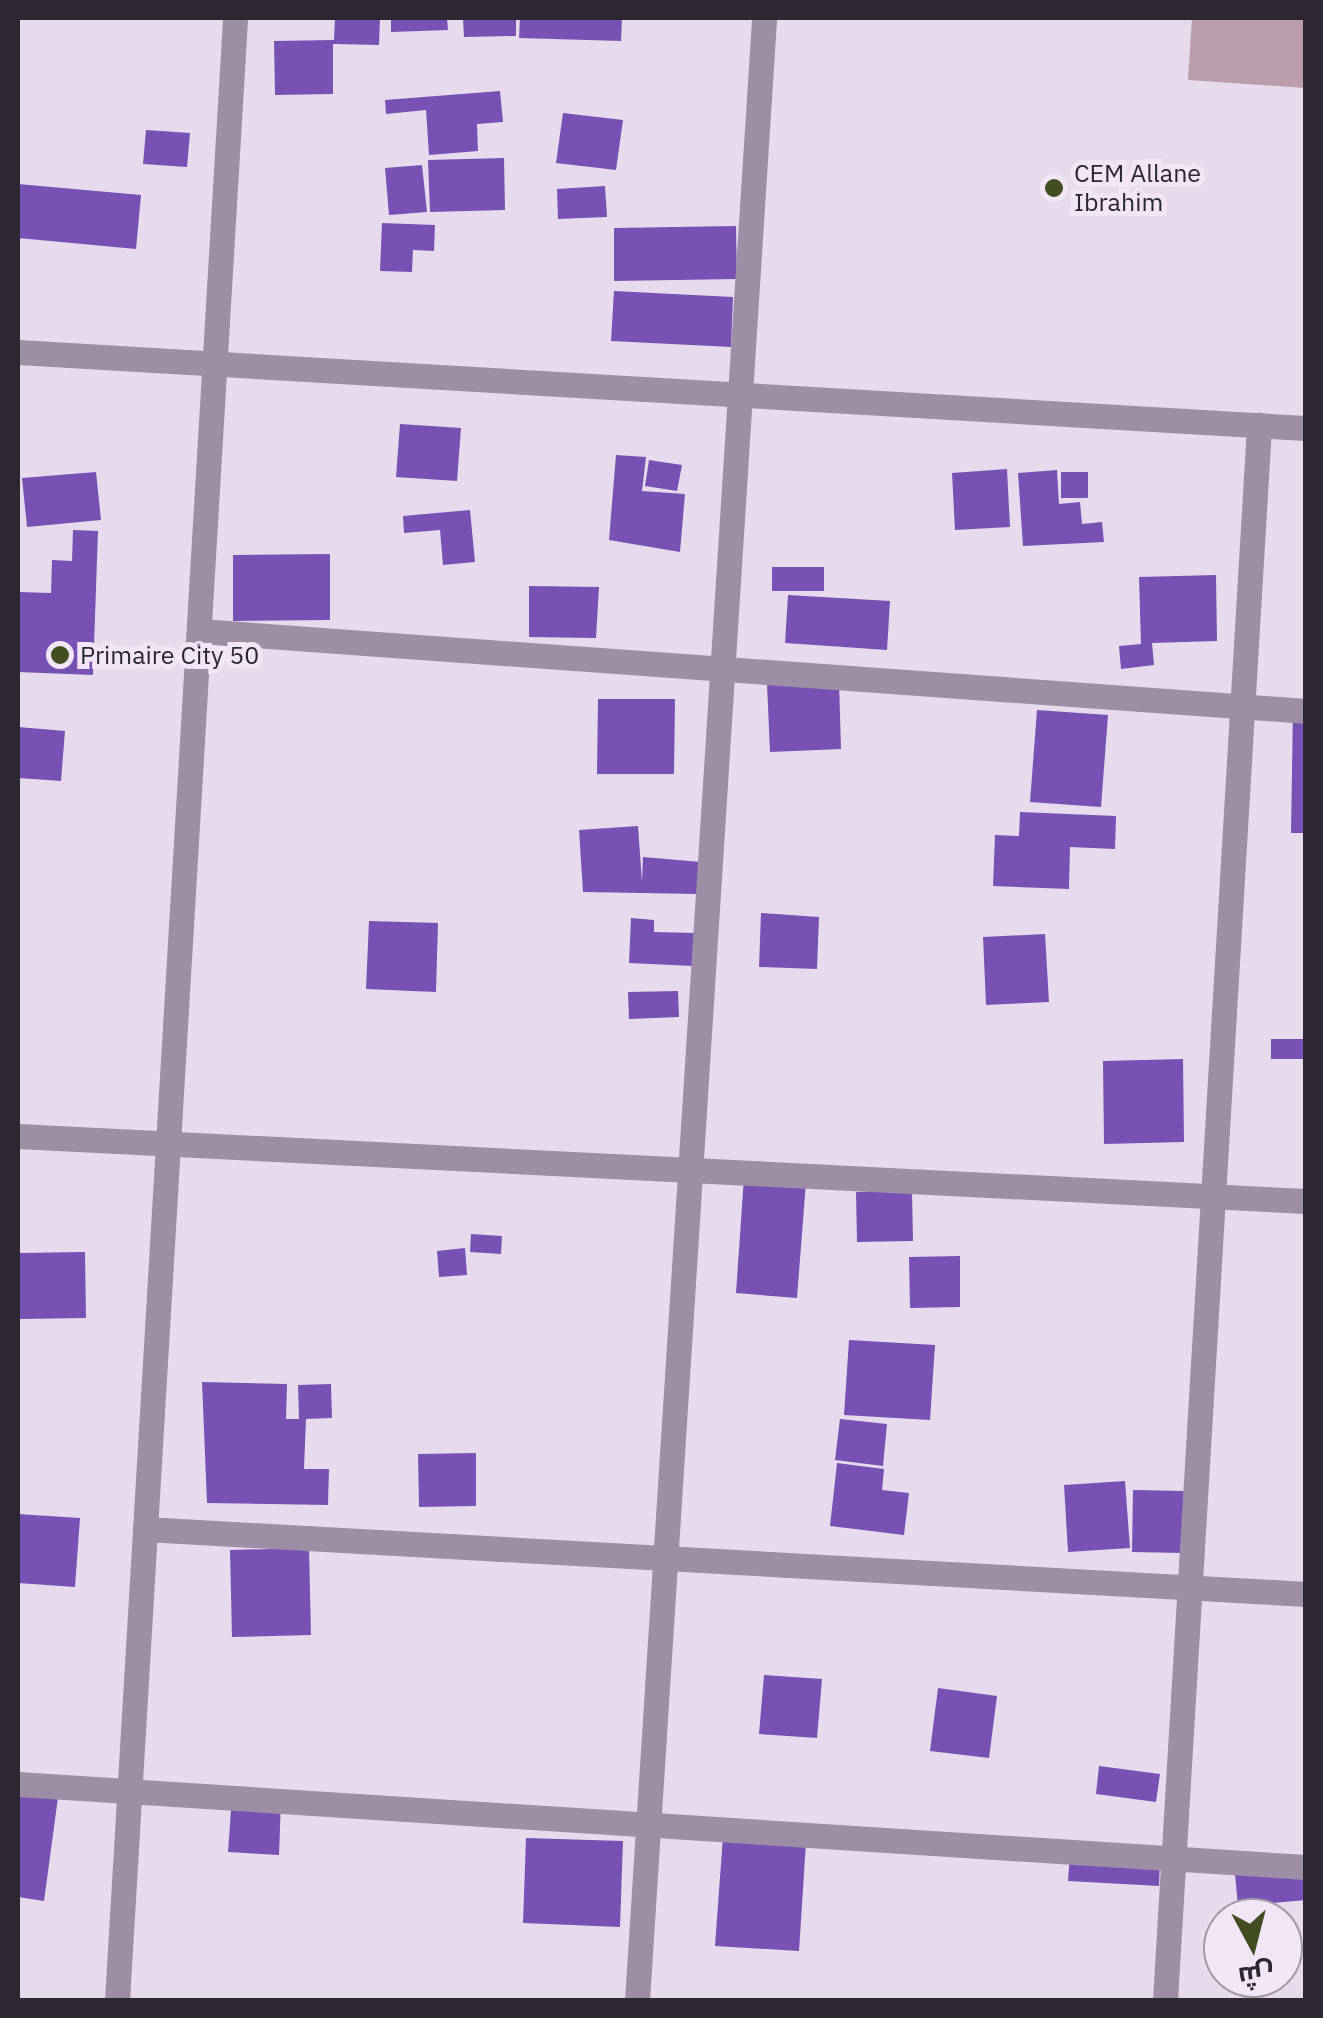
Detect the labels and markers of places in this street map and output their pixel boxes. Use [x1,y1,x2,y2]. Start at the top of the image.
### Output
place label: CEM Allane Ibrahim [1074,159,1201,218]
marker: CEM Allane Ibrahim [1043,177,1065,199]
place label: Primaire City 50 [80,640,259,670]
marker: Primaire City 50 [49,644,71,666]

